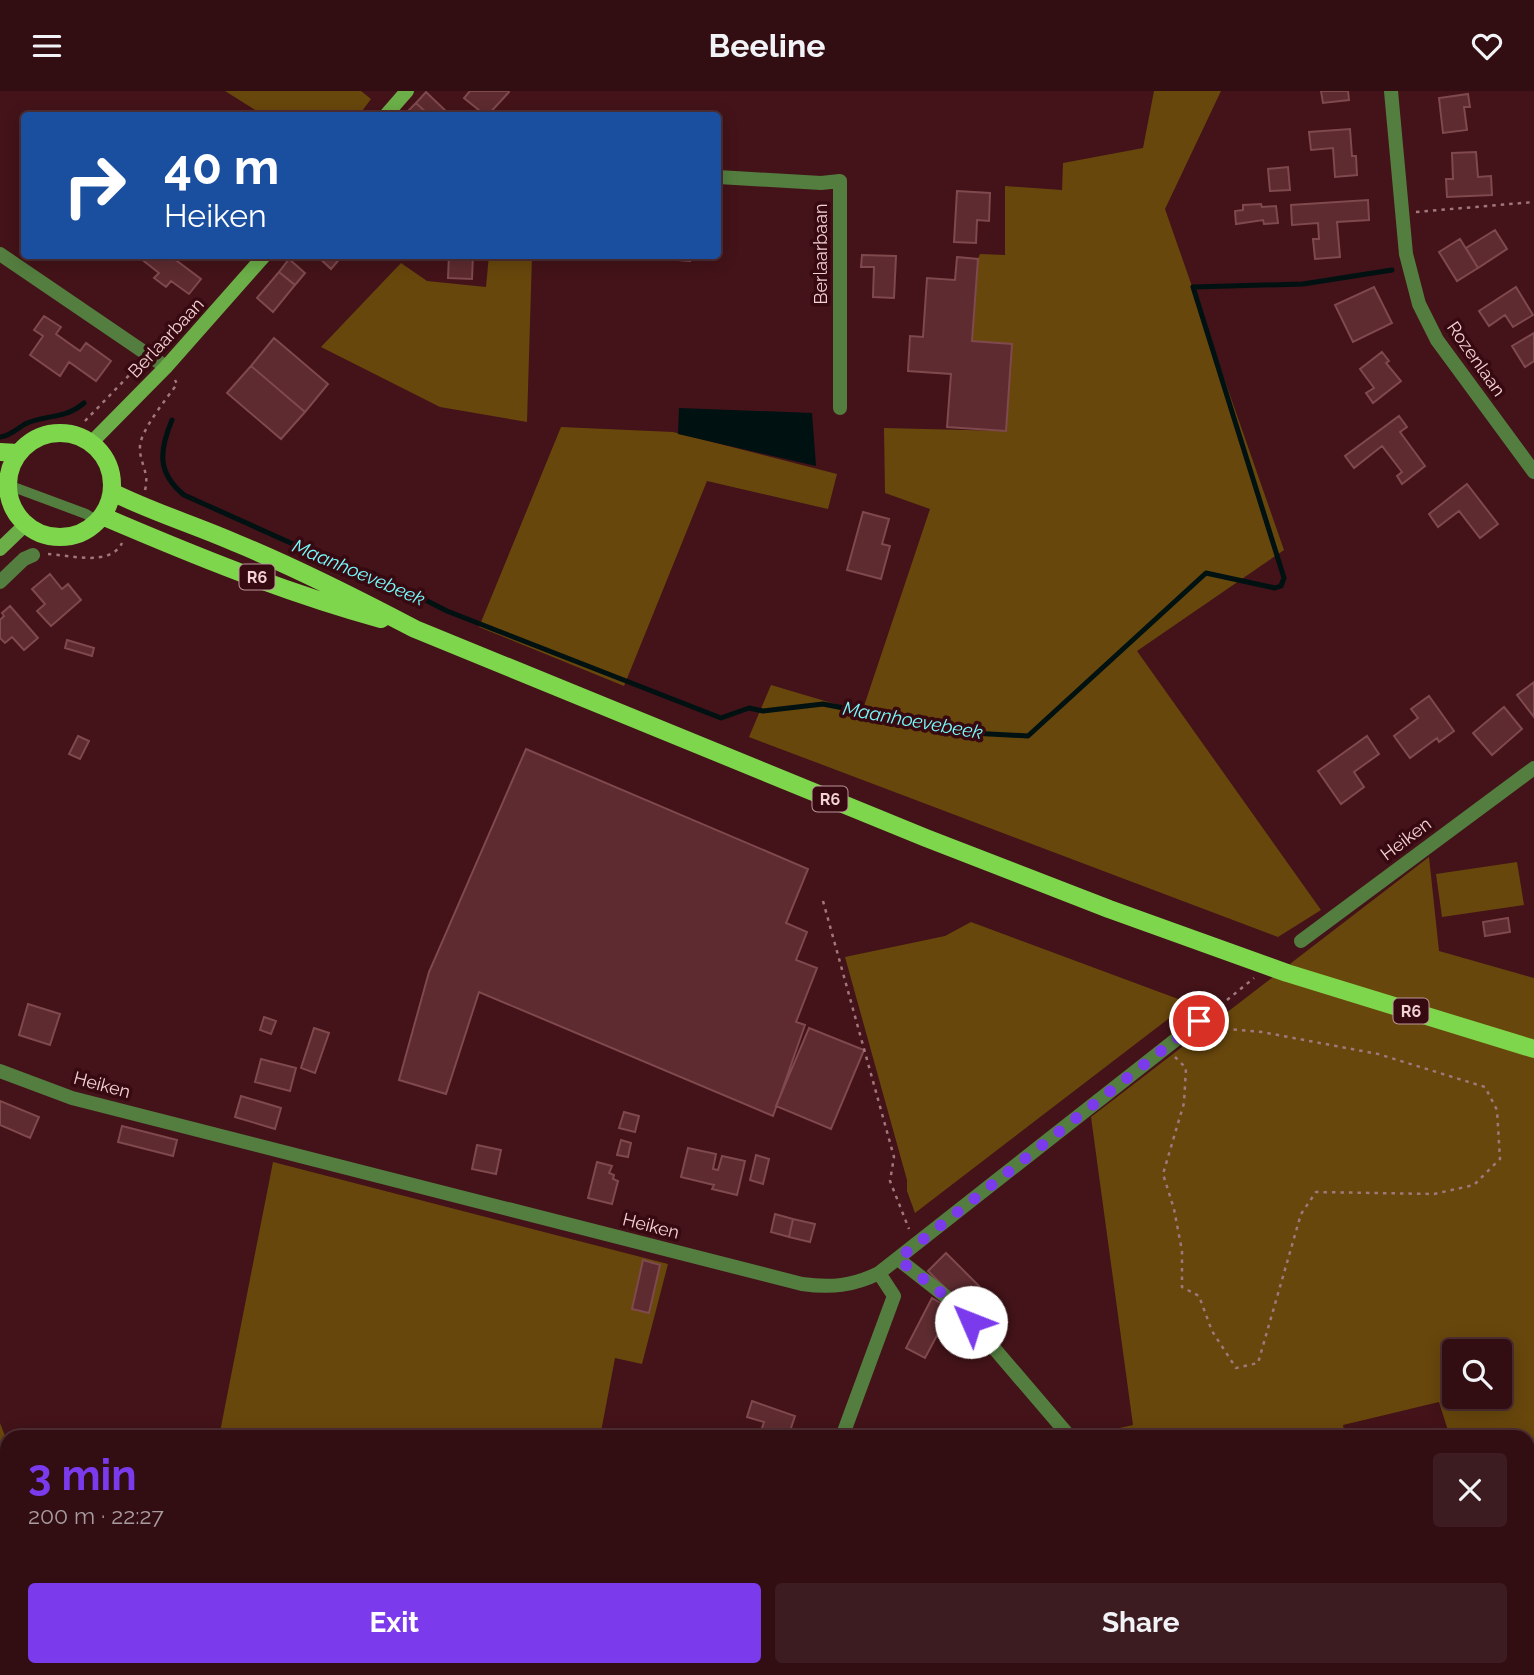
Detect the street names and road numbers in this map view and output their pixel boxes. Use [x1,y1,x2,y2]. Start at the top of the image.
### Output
street label: Berlaarbaan [810,204,831,304]
street label: Berlaarbaan [124,294,208,382]
street label: Rozenlaan [1443,317,1510,400]
road number: R6 [240,565,274,590]
road number: R6 [812,786,848,811]
street label: Heiken [1376,813,1435,864]
road number: R6 [1394,999,1428,1023]
street label: Heiken [72,1067,133,1102]
street label: Heiken [621,1208,682,1243]

